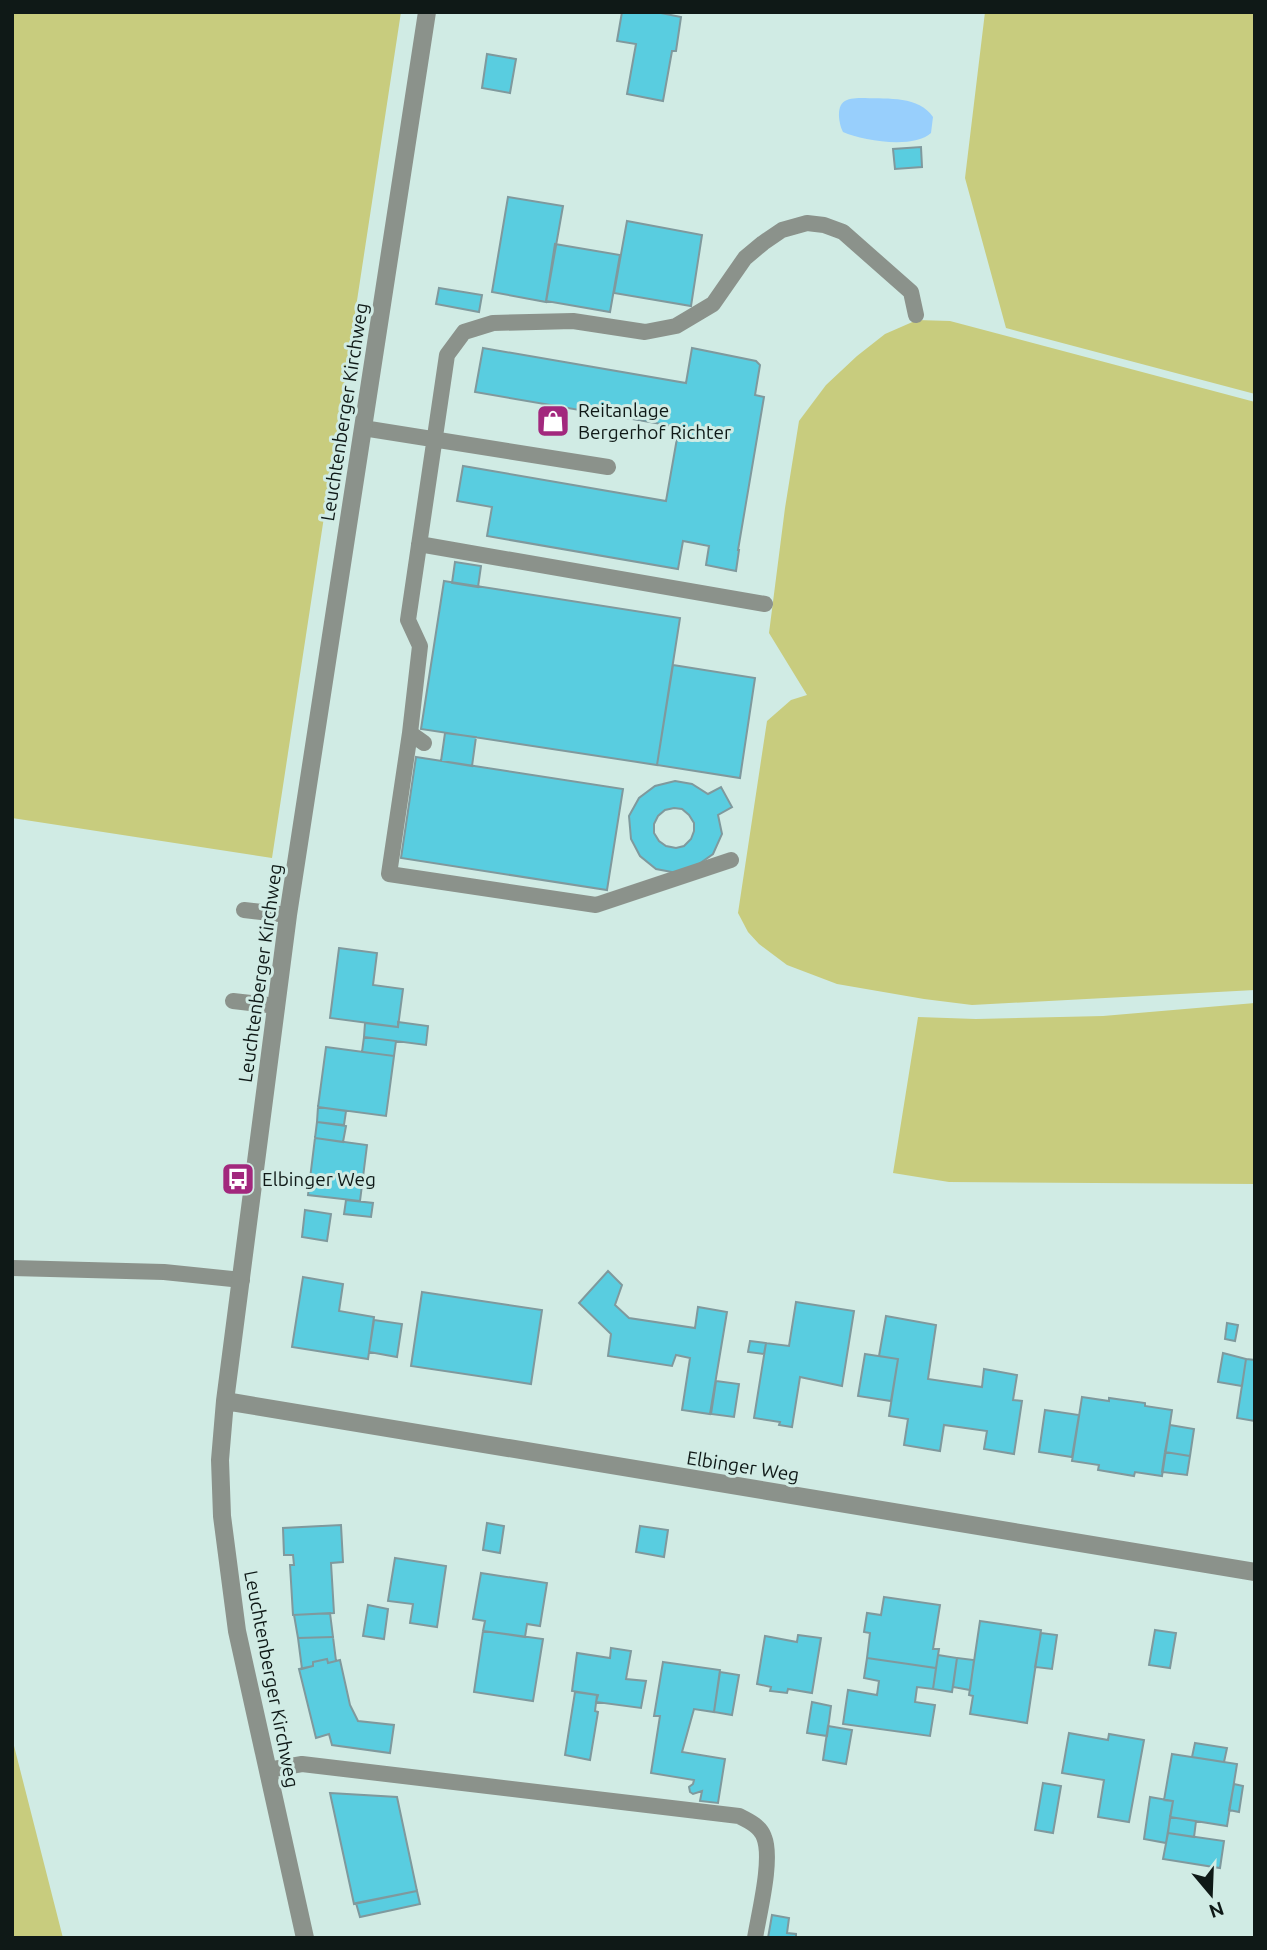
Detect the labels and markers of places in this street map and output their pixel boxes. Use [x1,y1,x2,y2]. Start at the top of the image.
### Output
place label: Reitanlage Bergerhof Richter [578,399,731,443]
shop icon: Reitanlage Bergerhof Richter [534,402,572,440]
bus stop icon: Elbinger Weg [219,1160,257,1198]
place label: Elbinger Weg [262,1168,376,1190]

